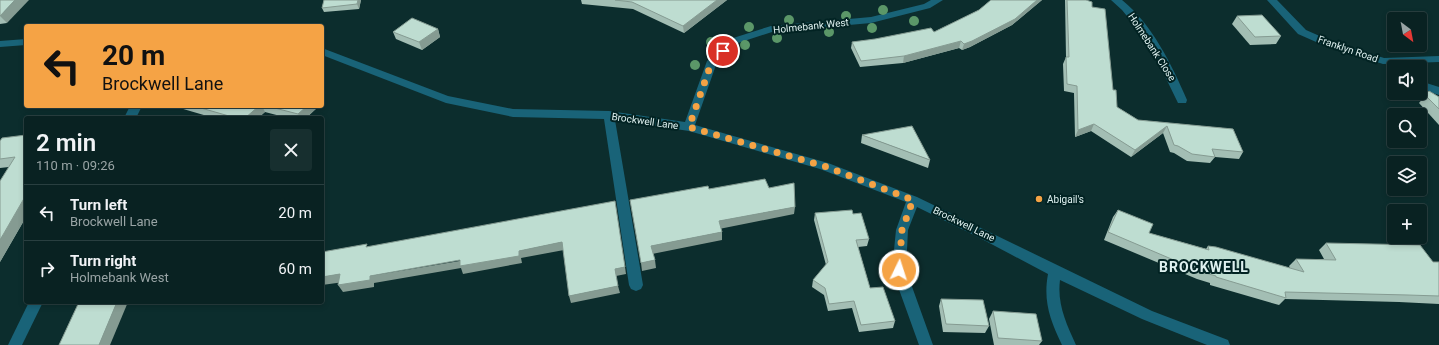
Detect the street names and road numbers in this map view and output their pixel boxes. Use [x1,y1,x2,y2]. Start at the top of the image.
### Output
street label: Holmebank Close [1126,11,1178,83]
street label: Holmebank West [773,17,849,35]
street label: Franklyn Road [1317,34,1379,64]
street label: Brockwell Lane [611,111,679,131]
street label: Brockwell Lane [931,204,997,244]

